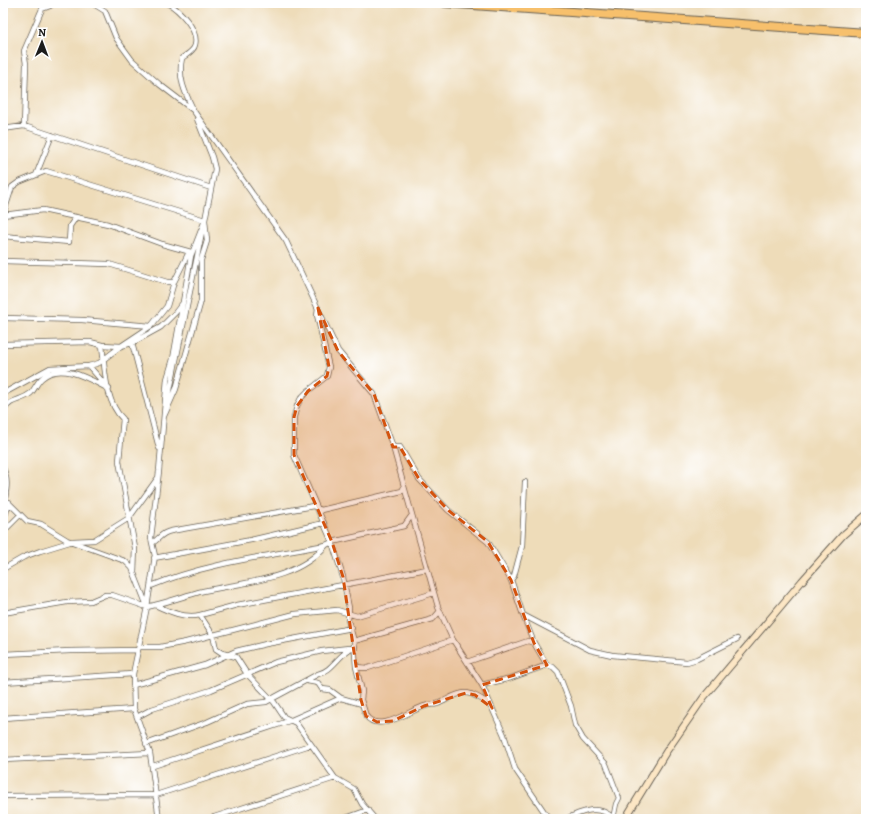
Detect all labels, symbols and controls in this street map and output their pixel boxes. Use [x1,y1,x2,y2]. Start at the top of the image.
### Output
north arrow [22,22,62,62]
text: N [38,25,46,40]

